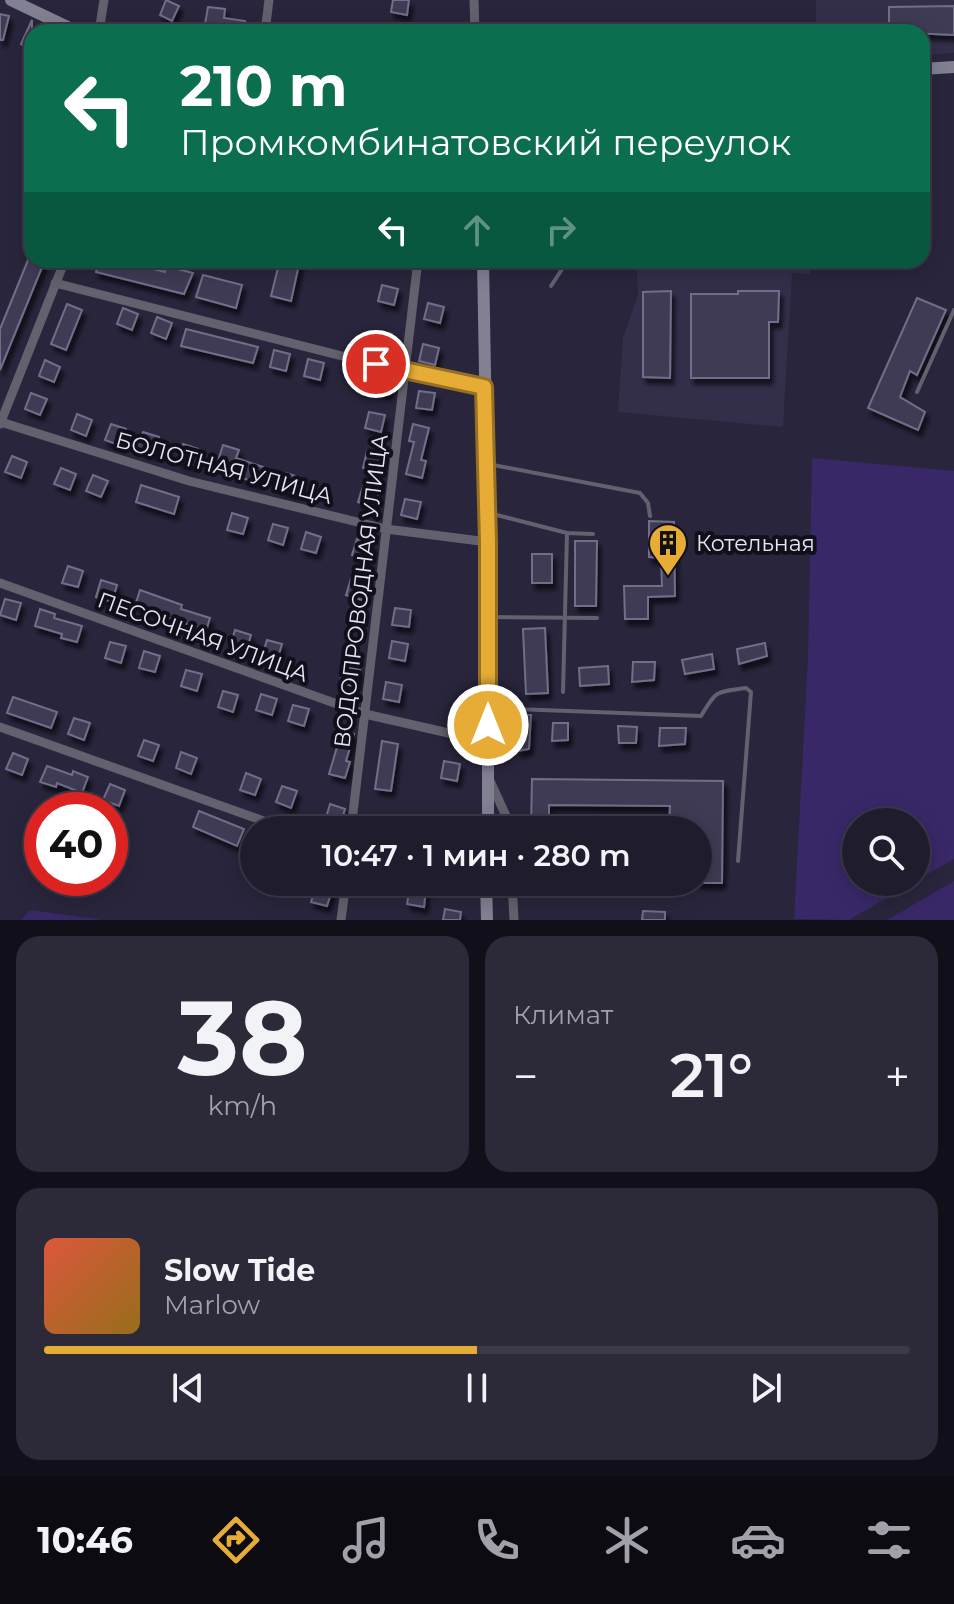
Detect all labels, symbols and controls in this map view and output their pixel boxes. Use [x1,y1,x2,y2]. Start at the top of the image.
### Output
text: 210 m [180,52,348,120]
icon: left [48,56,152,160]
text: Промкомбинатовский переулок [180,120,791,164]
icon: left [371,208,415,252]
icon: ahead [455,208,499,252]
icon: right [539,208,583,252]
pin [342,330,410,398]
icon: arrive [354,342,398,386]
street label: БОЛОТНАЯ УЛИЦА [113,426,336,510]
street label: ВОДОПРОВОДНАЯ УЛИЦА [328,432,394,749]
building icon: Котельная [647,522,689,577]
place label: Котельная [696,530,815,557]
street label: ПЕСОЧНАЯ УЛИЦА [94,586,313,688]
position arrow [446,683,530,767]
speed limit sign: 40 [24,792,128,896]
map controls [842,808,930,896]
button: search [842,808,930,896]
text: 10:47 · 1 мин · 280 m [321,837,631,874]
text: 38 [177,974,308,1101]
text: Климат [513,999,613,1031]
text: 21° [670,1039,753,1112]
text: − [513,1049,538,1103]
text: + [885,1049,910,1103]
text: km/h [208,1090,277,1122]
text: Slow Tide [164,1252,315,1289]
text: Marlow [164,1289,260,1321]
icon: previous [166,1366,210,1410]
icon: pause [455,1366,499,1410]
icon: next [744,1366,788,1410]
icon: directions [208,1512,264,1568]
icon: music [338,1512,394,1568]
icon: phone [469,1512,525,1568]
icon: climate [599,1512,655,1568]
icon: car [730,1512,786,1568]
icon: filters [861,1512,917,1568]
text: 10:46 [37,1518,133,1562]

